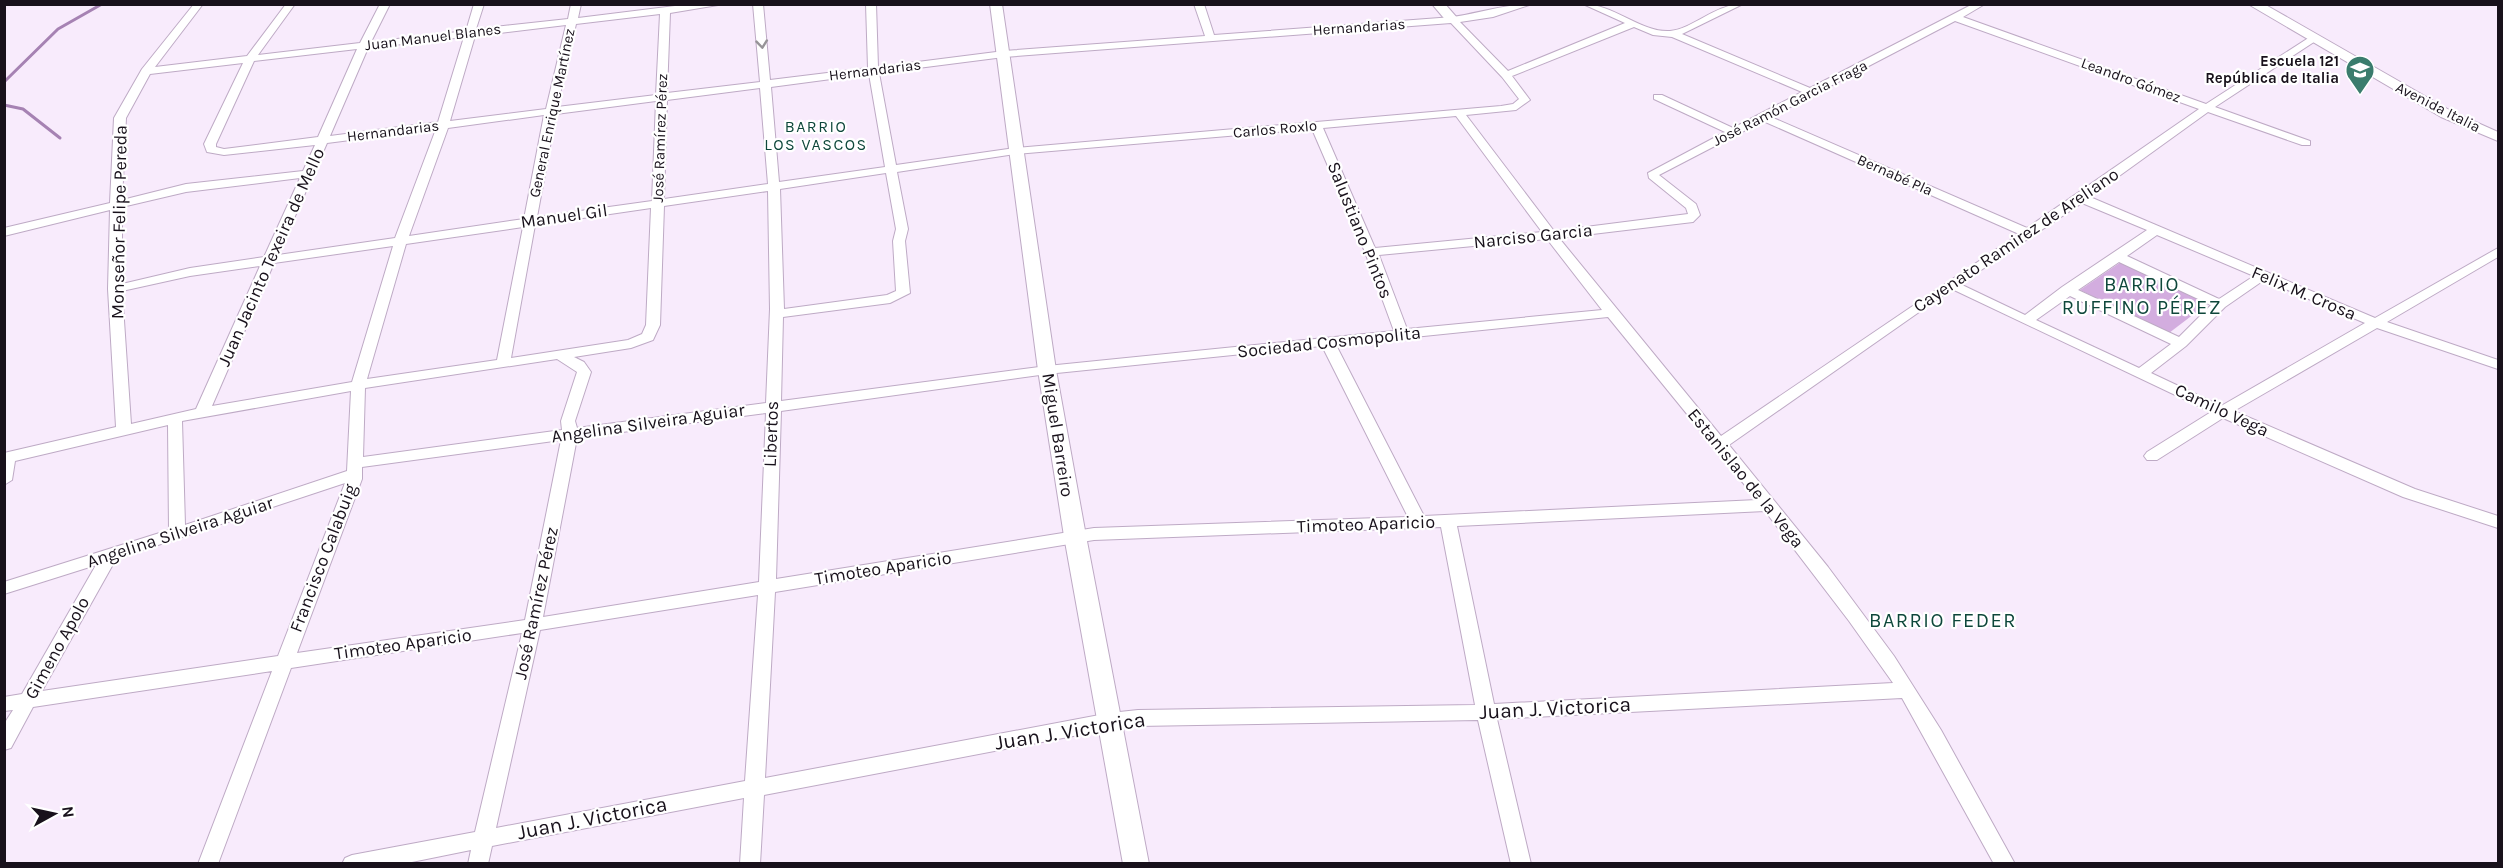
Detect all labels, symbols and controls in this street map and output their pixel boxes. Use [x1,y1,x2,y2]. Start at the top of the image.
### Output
street label: Hernandarias [1312,15,1406,39]
street label: Juan Manuel Blanes [364,20,502,54]
street label: General Enrique Martínez [525,27,579,199]
one-way arrow [756,39,768,48]
place label: Escuela 121 República de Italia [2205,52,2339,87]
street label: Leandro Gómez [2079,54,2183,106]
school or university icon: Escuela 121 República de Italia [2344,54,2376,96]
street label: Hernandarias [828,55,922,85]
street label: José Ramón Garcia Fraga [1710,56,1870,150]
street label: José Ramírez Pérez [649,73,671,203]
street label: Avenida Italia [2393,78,2483,136]
street label: Hernandarias [346,116,440,146]
street label: Carlos Roxlo [1232,116,1318,142]
district label: BARRIO LOS VASCOS [764,117,868,154]
street label: Monseñor Felipe Pereda [106,125,132,319]
street label: Juan Jacinto Texeira de Mello [213,144,329,370]
street label: Bernabé Pla [1854,150,1936,200]
street label: Salustiano Pintos [1323,158,1397,302]
street label: Cayenato Ramirez de Areliano [1909,163,2123,317]
street label: Manuel Gil [519,199,609,233]
street label: Narciso Garcia [1472,219,1594,253]
street label: Felix M. Crosa [2248,261,2360,325]
district label: BARRIO RUFFINO PÉREZ [2062,273,2222,319]
street label: Sociedad Cosmopolita [1236,321,1422,363]
street label: Miguel Barreiro [1037,371,1079,499]
street label: Camilo Vega [2172,379,2272,441]
street label: Angelina Silveira Aguiar [550,398,747,447]
street label: Libertos [759,401,783,467]
street label: Estanislao de la Vega [1683,404,1809,552]
street label: Francisco Calabuig [285,481,361,635]
street label: Angelina Silveira Aguiar [84,491,277,573]
street label: Timoteo Aparicio [1297,511,1435,537]
street label: José Ramírez Pérez [509,525,563,681]
street label: Timoteo Aparicio [813,546,953,590]
street label: Gimeno Apolo [20,593,94,703]
district label: BARRIO FEDER [1869,609,2017,632]
street label: Timoteo Aparicio [333,623,473,665]
street label: Juan J. Victorica [1478,692,1632,724]
street label: Juan J. Victorica [993,707,1147,755]
north arrow [24,784,84,844]
street label: Juan J. Victorica [515,792,669,844]
text: N [58,805,79,819]

